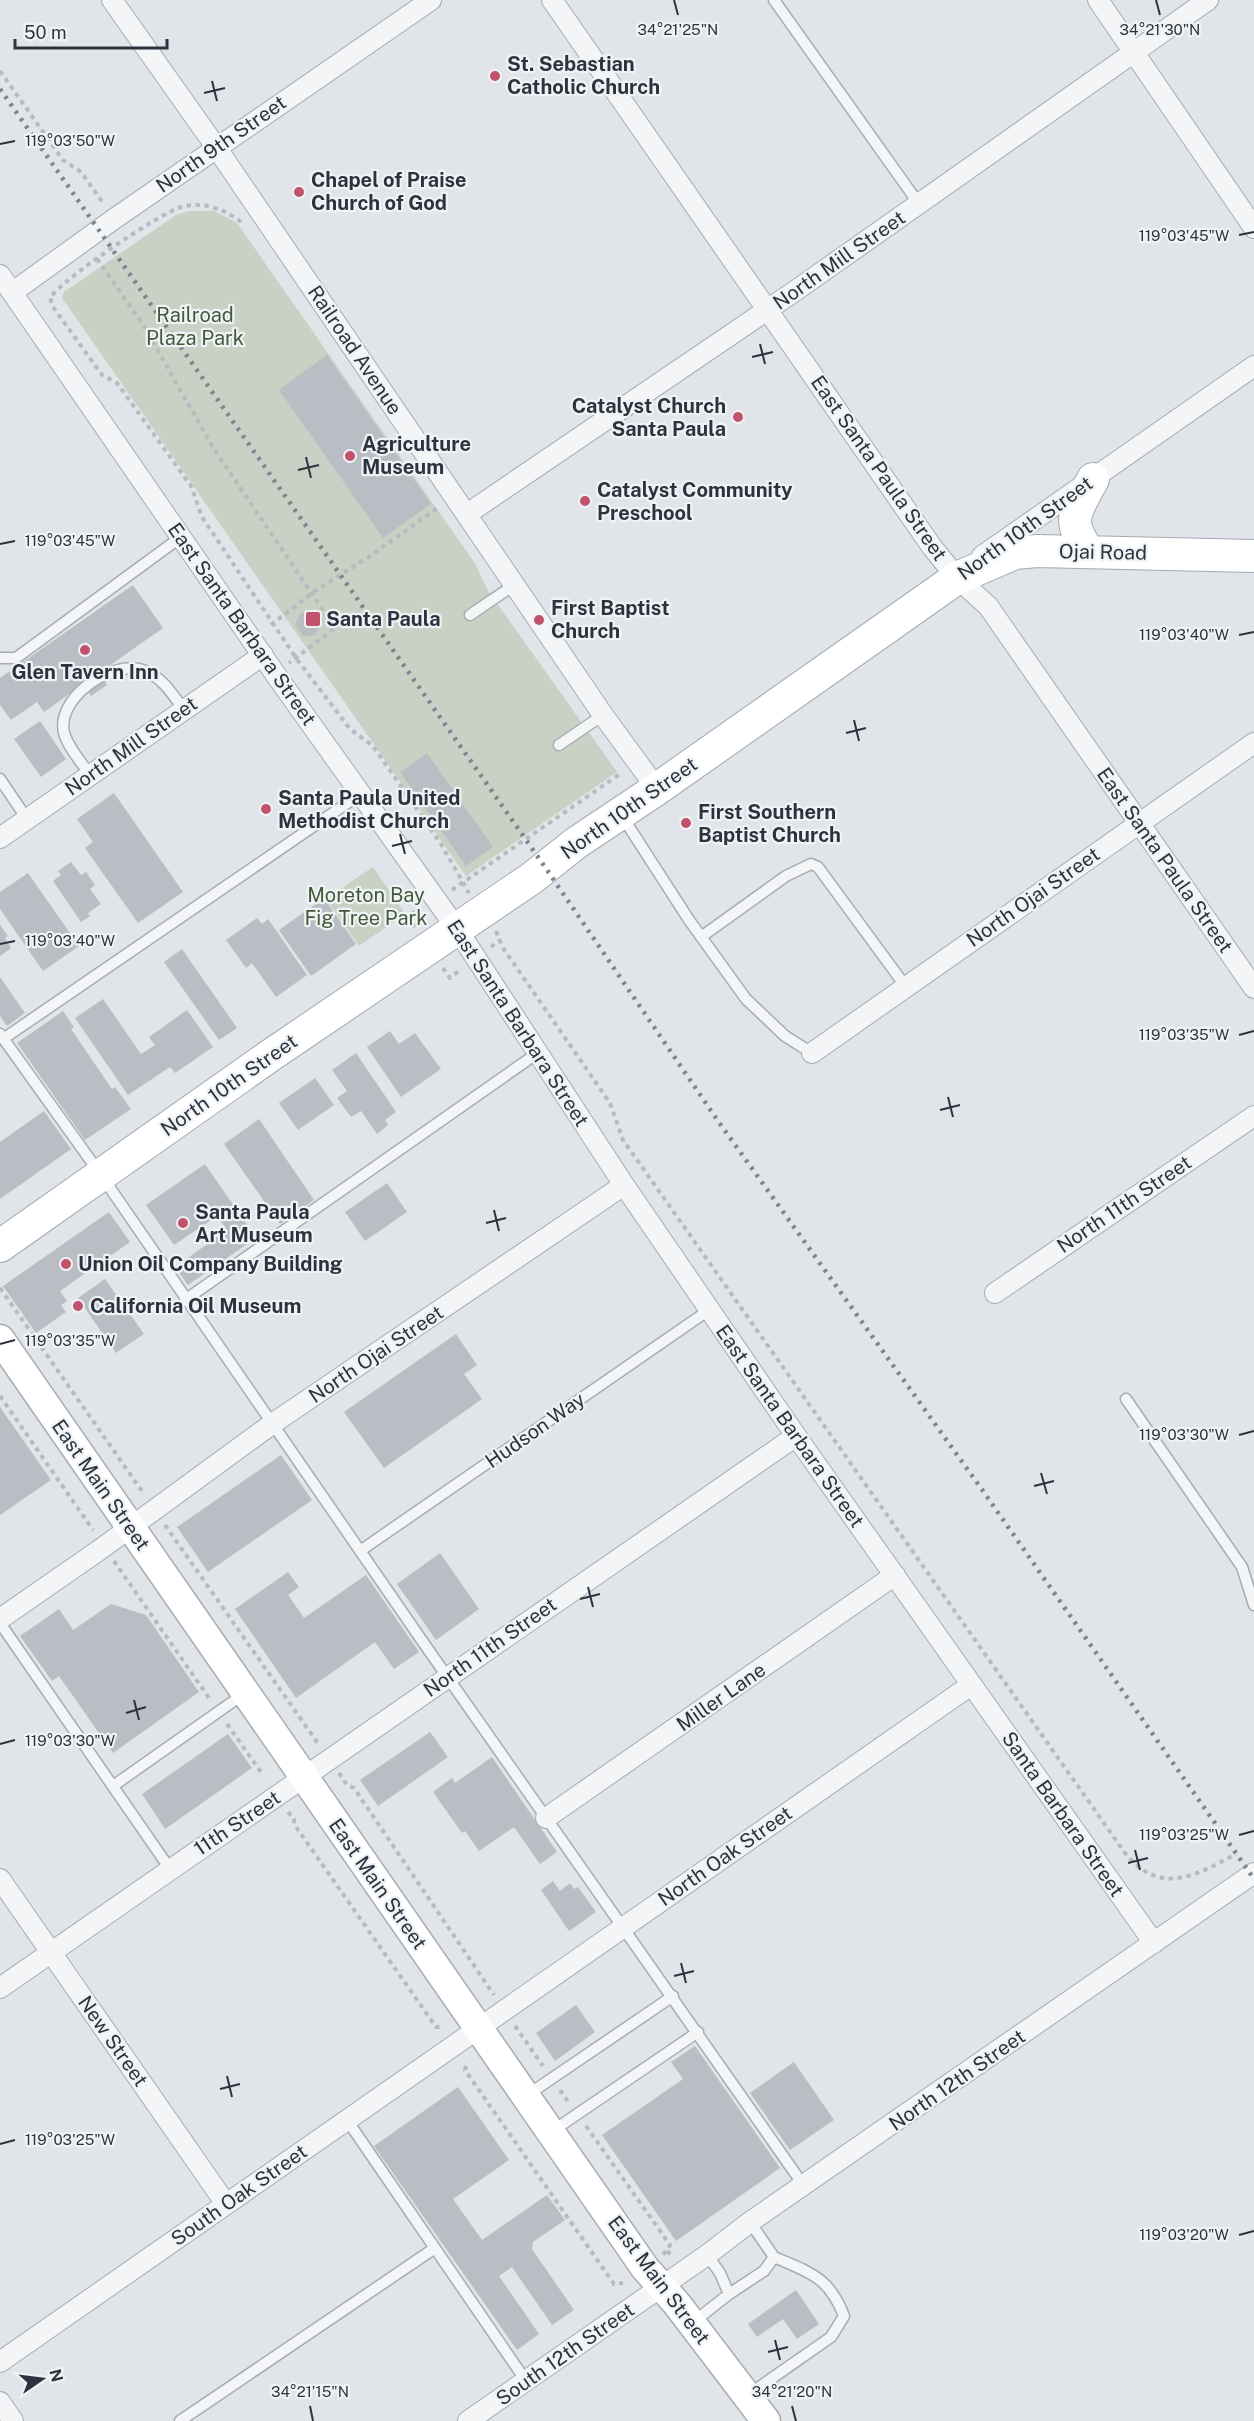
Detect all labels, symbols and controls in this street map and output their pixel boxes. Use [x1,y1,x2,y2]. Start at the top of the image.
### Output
scale bar [15,12,166,50]
text: 34°21'25"N [638,21,718,38]
text: 34°21'30"N [1120,21,1200,38]
text: 50 m [24,22,67,43]
place label: St. Sebastian Catholic Church [507,52,660,99]
marker: St. Sebastian Catholic Church [488,69,502,83]
street label: North 9th Street [151,90,291,198]
text: 119°03'50"W [25,132,115,149]
place label: Chapel of Praise Church of God [311,168,467,215]
marker: Chapel of Praise Church of God [292,185,306,199]
street label: North Mill Street [768,205,910,315]
text: 119°03'45"W [1139,227,1229,244]
street label: Railroad Avenue [303,281,407,419]
park label: Railroad Plaza Park [146,303,244,350]
street label: East Santa Paula Street [806,371,952,565]
place label: Catalyst Church Santa Paula [572,394,726,441]
marker: Catalyst Church Santa Paula [731,410,745,424]
place label: Agriculture Museum [362,432,471,479]
marker: Agriculture Museum [343,449,357,463]
street label: North 10th Street [953,471,1097,585]
place label: Catalyst Community Preschool [597,478,793,525]
marker: Catalyst Community Preschool [578,494,592,508]
street label: East Santa Barbara Street [163,518,321,730]
text: 119°03'45"W [25,532,115,549]
street label: Ojai Road [1059,539,1147,565]
place label: First Baptist Church [551,596,670,643]
place label: Santa Paula [326,607,441,631]
marker: Santa Paula [304,610,322,628]
marker: First Baptist Church [532,613,546,627]
text: 119°03'40"W [1139,626,1229,643]
marker: Glen Tavern Inn [78,643,92,657]
place label: Glen Tavern Inn [11,660,159,684]
street label: North Mill Street [60,691,202,801]
street label: North 10th Street [556,752,702,864]
street label: East Santa Paula Street [1092,763,1238,957]
place label: Santa Paula United Methodist Church [278,786,460,833]
place label: First Southern Baptist Church [698,800,841,847]
marker: Santa Paula United Methodist Church [259,802,273,816]
marker: First Southern Baptist Church [679,816,693,830]
street label: North Ojai Street [962,842,1104,952]
park label: Moreton Bay Fig Tree Park [304,883,428,930]
street label: East Santa Barbara Street [442,915,594,1131]
text: 119°03'40"W [25,932,115,949]
text: 119°03'35"W [1139,1026,1229,1043]
street label: North 10th Street [156,1029,302,1141]
street label: North 11th Street [1052,1150,1196,1258]
place label: Santa Paula Art Museum [195,1200,313,1247]
marker: Santa Paula Art Museum [176,1216,190,1230]
place label: Union Oil Company Building [78,1252,343,1276]
marker: Union Oil Company Building [59,1257,73,1271]
place label: California Oil Museum [90,1294,301,1318]
marker: California Oil Museum [71,1299,85,1313]
street label: North Ojai Street [304,1300,448,1408]
street label: East Santa Barbara Street [711,1320,869,1532]
text: 119°03'35"W [25,1332,115,1349]
street label: Hudson Way [481,1387,590,1473]
street label: East Main Street [47,1415,155,1555]
text: 119°03'30"W [1139,1426,1229,1443]
street label: North 11th Street [419,1592,561,1702]
street label: Miller Lane [672,1658,770,1736]
street label: Santa Barbara Street [997,1727,1129,1901]
text: 119°03'30"W [25,1732,115,1749]
street label: 11th Street [189,1785,285,1861]
street label: North Oak Street [653,1801,797,1911]
street label: East Main Street [324,1814,432,1954]
text: 119°03'25"W [1139,1826,1229,1843]
street label: New Street [73,1991,153,2091]
street label: North 12th Street [884,2024,1030,2136]
text: 119°03'25"W [25,2131,115,2148]
street label: South Oak Street [166,2139,312,2251]
street label: East Main Street [603,2211,715,2349]
text: 119°03'20"W [1139,2226,1229,2243]
street label: South 12th Street [491,2297,639,2411]
north arrow [12,2349,72,2409]
text: N [45,2367,67,2384]
text: 34°21'15"N [271,2383,349,2400]
text: 34°21'20"N [752,2383,832,2400]

